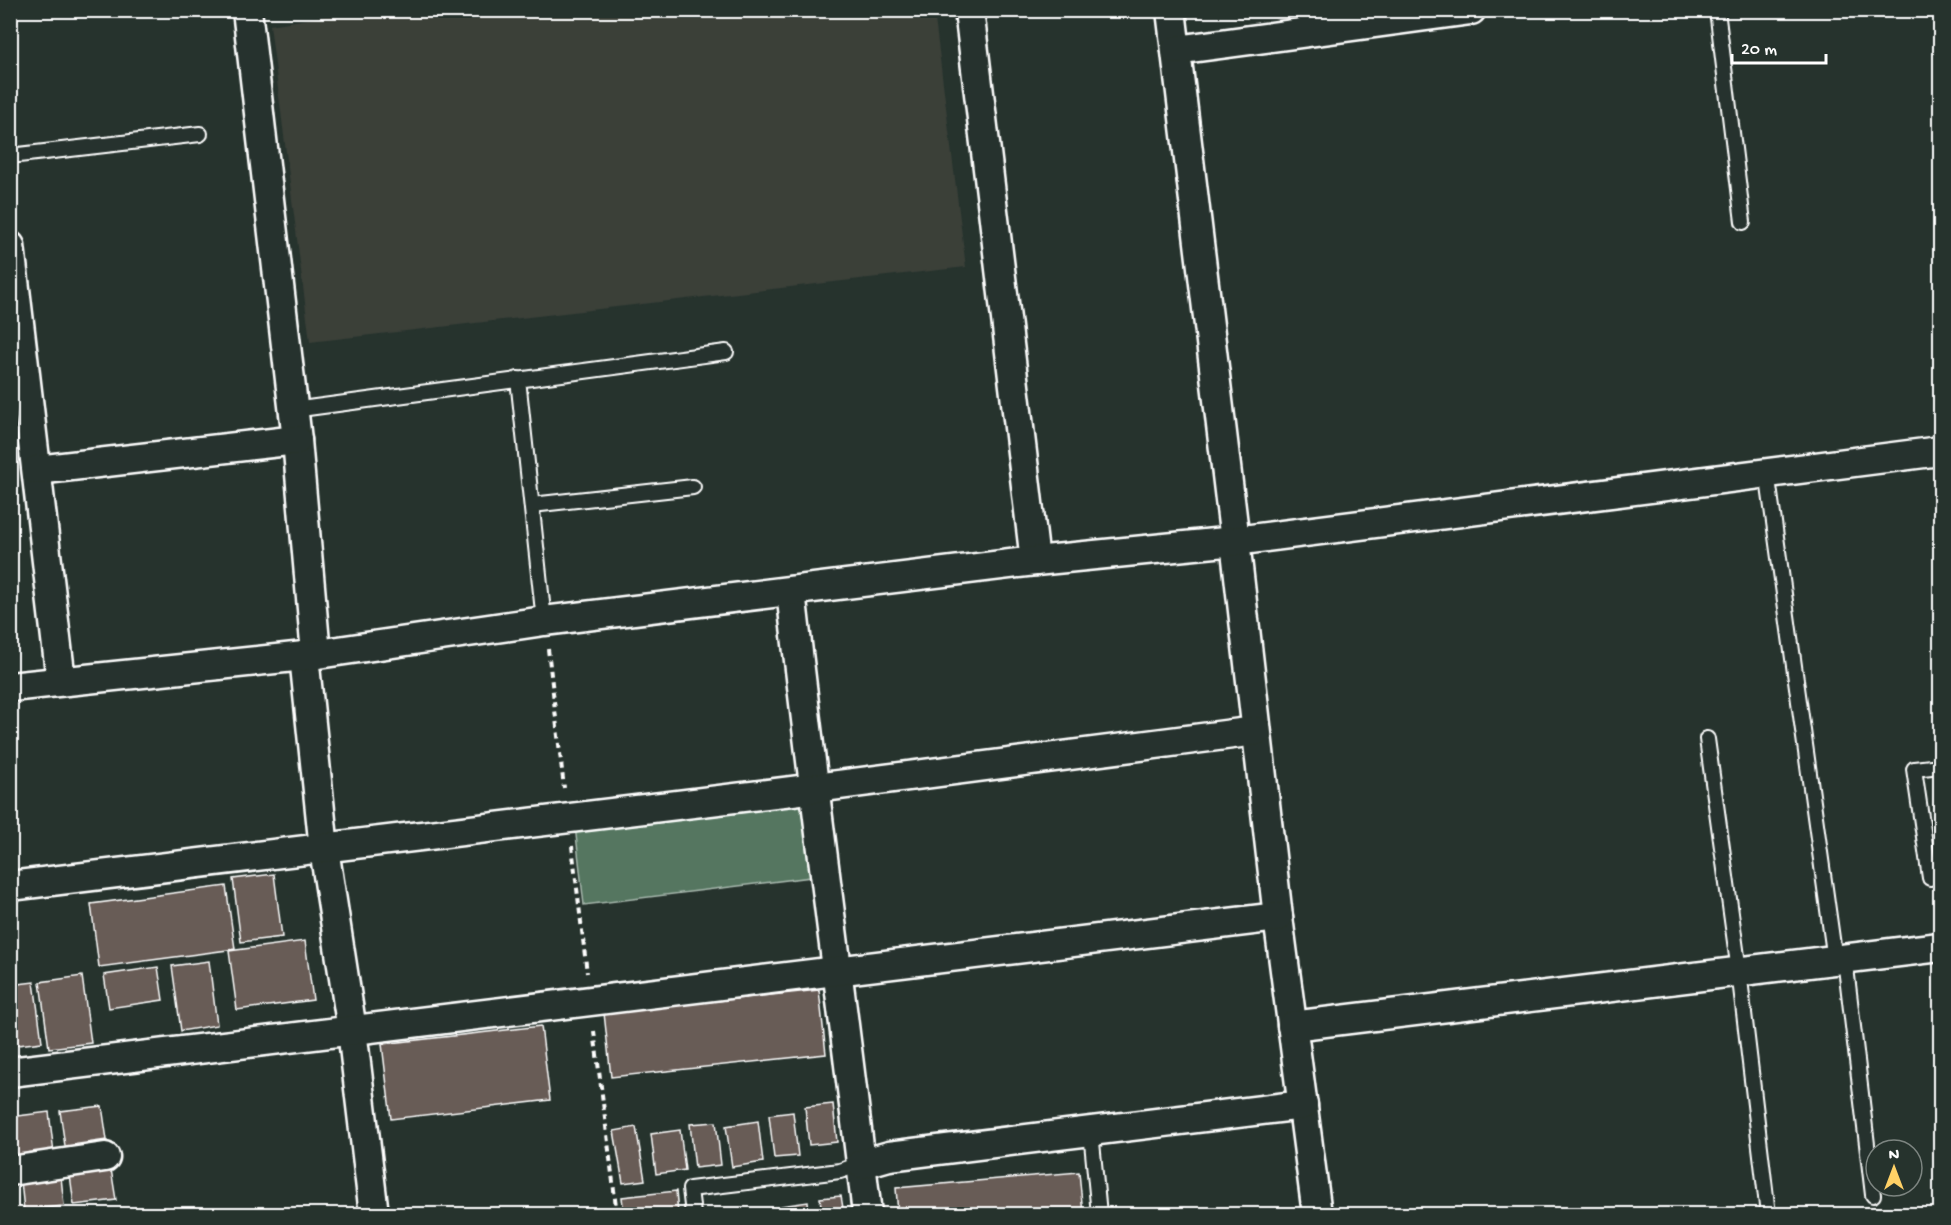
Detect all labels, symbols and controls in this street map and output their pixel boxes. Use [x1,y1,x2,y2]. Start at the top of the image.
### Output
scale bar [1732,27,1826,65]
text: 20 m [1741,40,1777,61]
north arrow [1864,1138,1924,1198]
text: N [1889,1147,1900,1166]

